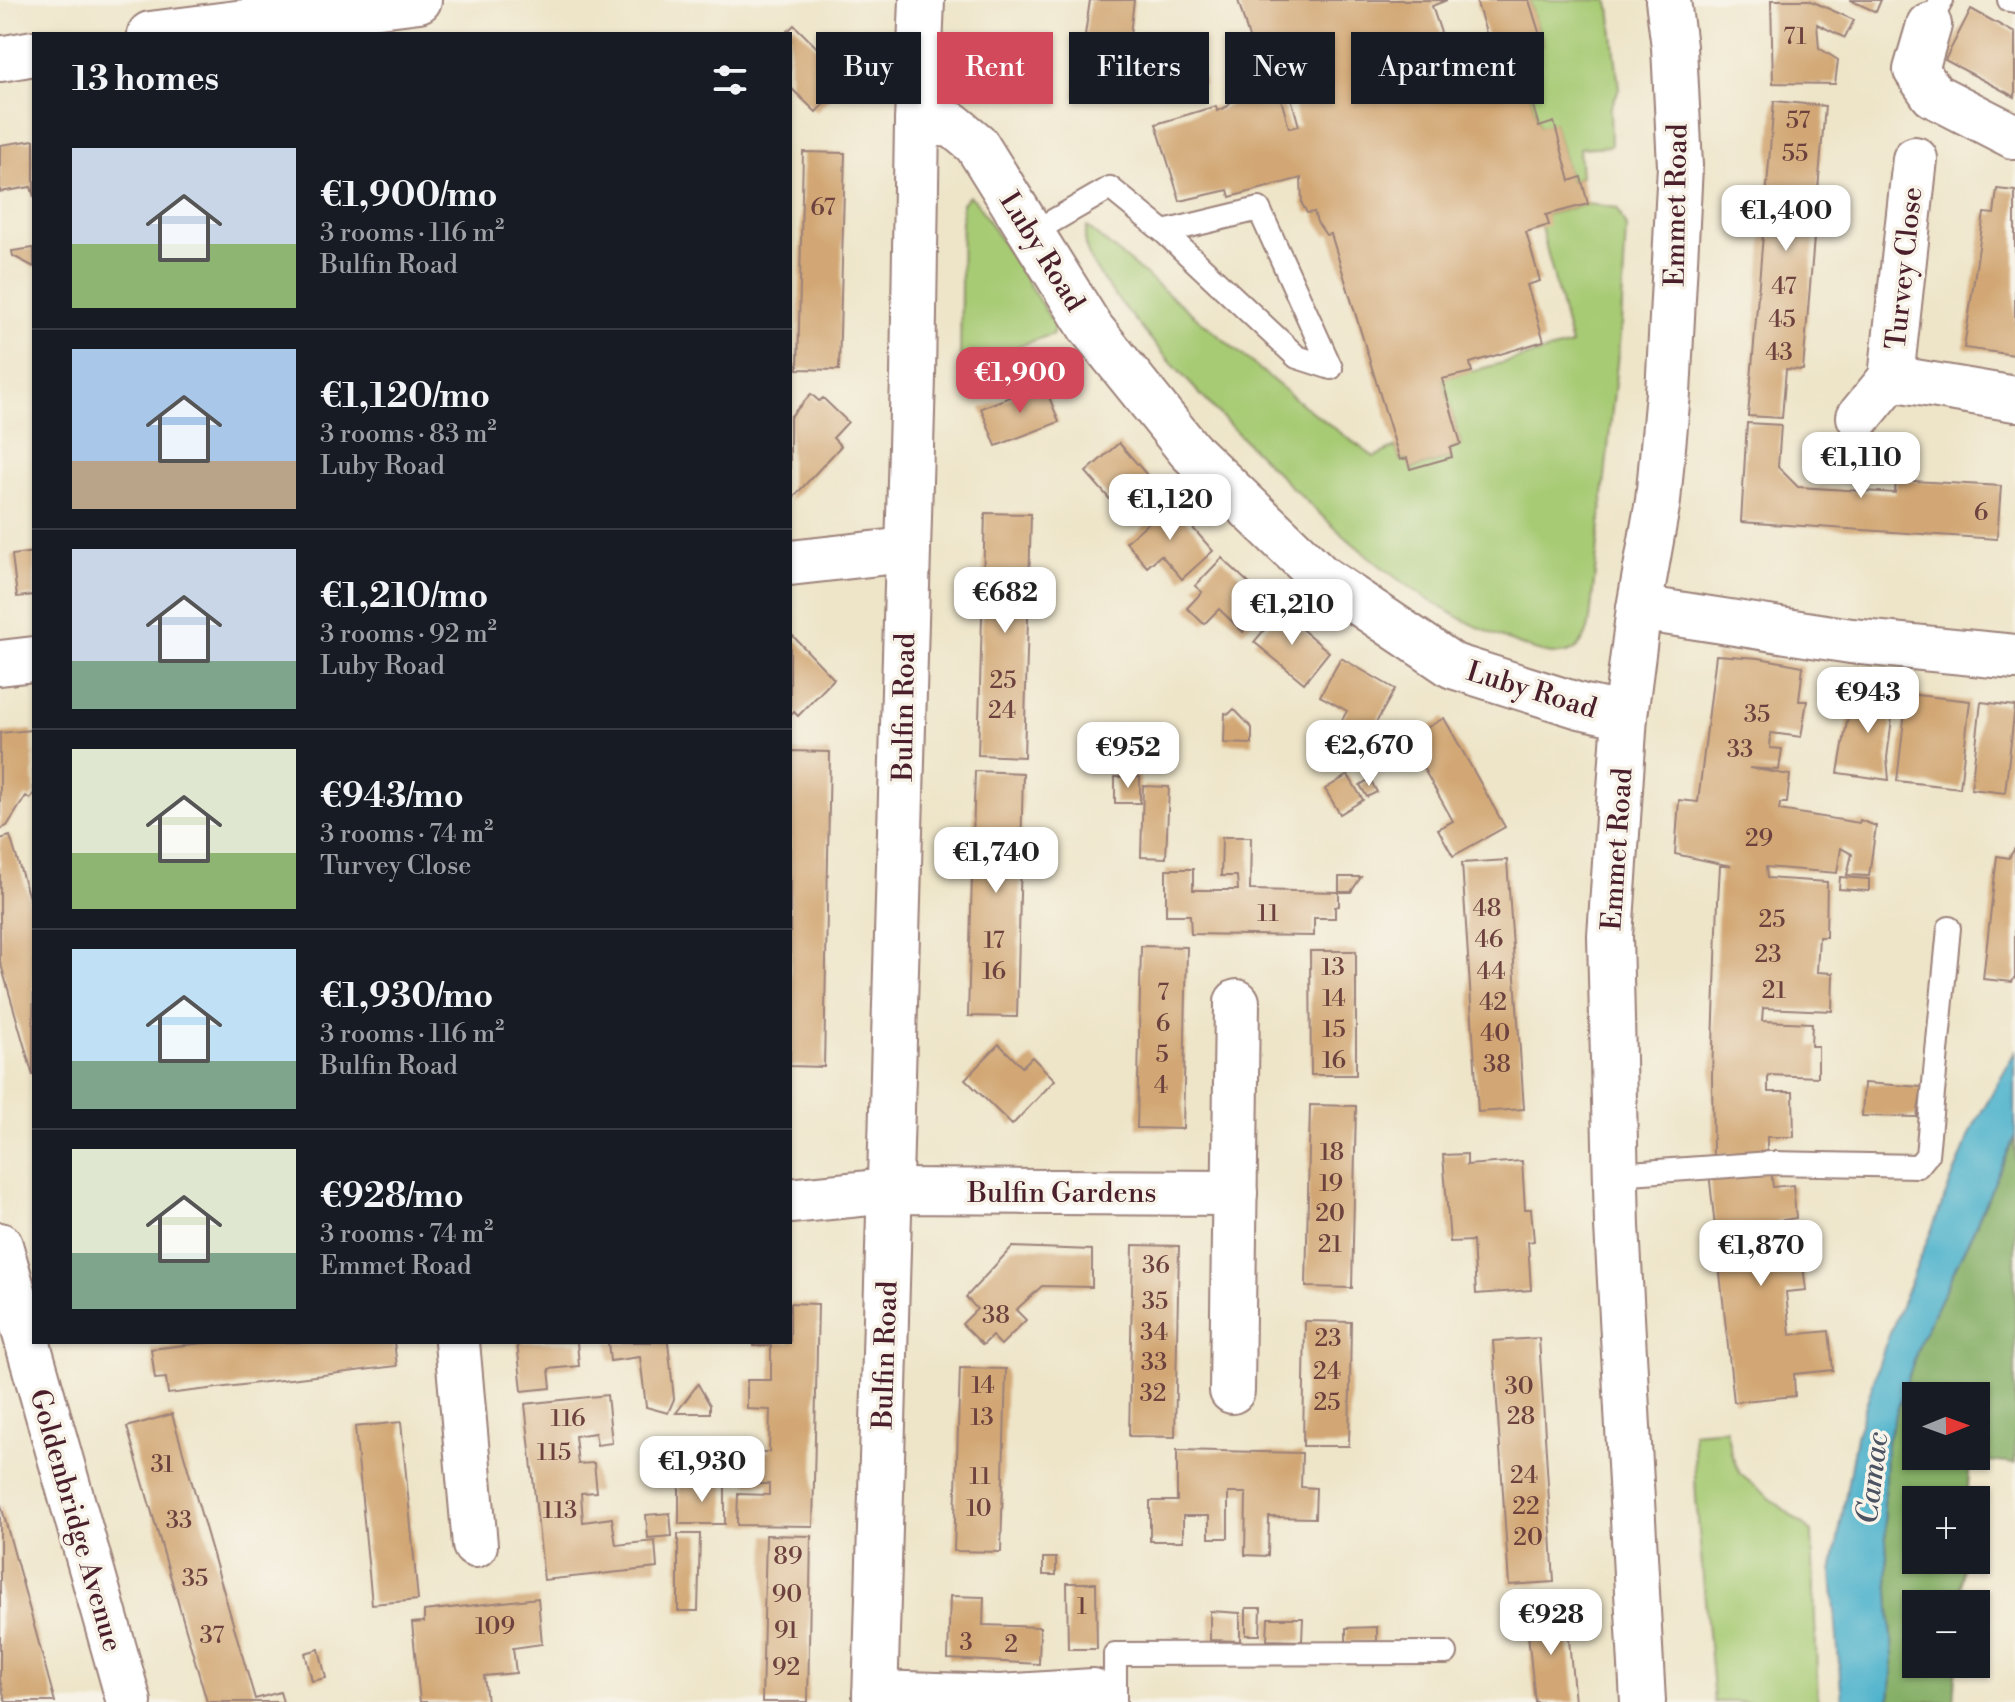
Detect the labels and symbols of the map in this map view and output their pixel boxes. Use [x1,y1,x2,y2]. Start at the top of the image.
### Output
house number: 71 [1783,22,1807,52]
house number: 57 [1786,106,1810,136]
street label: Emmet Road [1658,123,1695,287]
house number: 55 [1782,139,1808,169]
pin: €1,400 [1721,185,1851,253]
street label: Turvey Close [1879,185,1930,351]
street label: Luby Road [991,186,1092,318]
house number: 67 [810,193,836,223]
house number: 47 [1771,272,1797,302]
house number: 45 [1768,305,1796,335]
house number: 43 [1765,338,1793,368]
pin: €1,900 [955,347,1085,415]
pin: €1,110 [1796,432,1926,500]
pin: €1,120 [1105,474,1235,542]
house number: 6 [1974,498,1988,528]
pin: €682 [958,567,1052,635]
pin: €1,210 [1227,579,1357,647]
street label: Bulfin Road [886,632,923,783]
street label: Luby Road [1462,654,1601,727]
house number: 25 [990,666,1016,696]
pin: €943 [1821,667,1915,735]
house number: 24 [988,696,1016,726]
house number: 35 [1744,700,1770,730]
pin: €2,670 [1304,720,1434,788]
pin: €952 [1081,722,1175,790]
house number: 33 [1727,735,1753,765]
street label: Emmet Road [1594,766,1641,932]
house number: 29 [1745,824,1773,854]
pin: €1,740 [931,827,1061,895]
house number: 48 [1473,894,1502,924]
house number: 11 [1257,899,1279,929]
house number: 25 [1759,905,1785,935]
house number: 46 [1475,925,1503,955]
house number: 17 [983,926,1005,956]
house number: 23 [1755,940,1781,970]
house number: 13 [1321,953,1345,983]
house number: 16 [982,957,1006,987]
house number: 44 [1476,957,1506,987]
house number: 21 [1762,976,1787,1006]
house number: 7 [1157,978,1169,1008]
house number: 14 [1322,984,1346,1014]
house number: 42 [1479,988,1507,1018]
house number: 6 [1156,1009,1170,1039]
house number: 15 [1322,1015,1346,1045]
house number: 40 [1480,1019,1510,1049]
house number: 5 [1155,1040,1169,1070]
house number: 16 [1322,1046,1346,1076]
house number: 38 [1483,1050,1511,1080]
house number: 4 [1154,1071,1168,1101]
house number: 18 [1320,1138,1344,1168]
house number: 19 [1319,1169,1343,1199]
street label: Bulfin Gardens [966,1176,1157,1211]
house number: 20 [1315,1199,1345,1229]
pin: €1,870 [1696,1220,1826,1288]
house number: 21 [1318,1230,1343,1260]
house number: 36 [1142,1251,1170,1281]
street label: Bulfin Road [865,1280,906,1431]
house number: 35 [1142,1287,1168,1317]
house number: 38 [982,1301,1010,1331]
house number: 34 [1140,1318,1168,1348]
house number: 23 [1315,1324,1341,1354]
house number: 33 [1141,1348,1167,1378]
house number: 24 [1313,1357,1341,1387]
house number: 14 [971,1371,995,1401]
house number: 30 [1504,1372,1534,1402]
house number: 32 [1140,1379,1166,1409]
north arrow [1902,1382,1990,1470]
street label: Goldenbridge Avenue [21,1385,130,1656]
house number: 25 [1314,1388,1340,1418]
house number: 28 [1507,1402,1535,1432]
house number: 13 [970,1403,994,1433]
house number: 116 [550,1404,586,1434]
water label: Camac [1848,1430,1897,1526]
pin: €1,930 [637,1436,767,1504]
house number: 115 [537,1438,571,1468]
house number: 31 [150,1450,174,1480]
house number: 24 [1510,1461,1538,1491]
house number: 11 [969,1462,991,1492]
house number: 22 [1512,1492,1540,1522]
house number: 10 [966,1494,992,1524]
house number: 113 [543,1496,577,1526]
house number: 33 [166,1506,192,1536]
house number: 20 [1513,1523,1543,1553]
house number: 89 [773,1542,803,1572]
house number: 35 [182,1564,208,1594]
house number: 90 [772,1580,802,1610]
pin: €928 [1504,1589,1598,1657]
house number: 1 [1077,1592,1088,1622]
house number: 109 [475,1612,515,1642]
house number: 91 [774,1616,799,1646]
house number: 37 [200,1621,224,1651]
house number: 3 [959,1628,973,1658]
house number: 2 [1004,1630,1018,1660]
house number: 92 [772,1653,800,1683]

